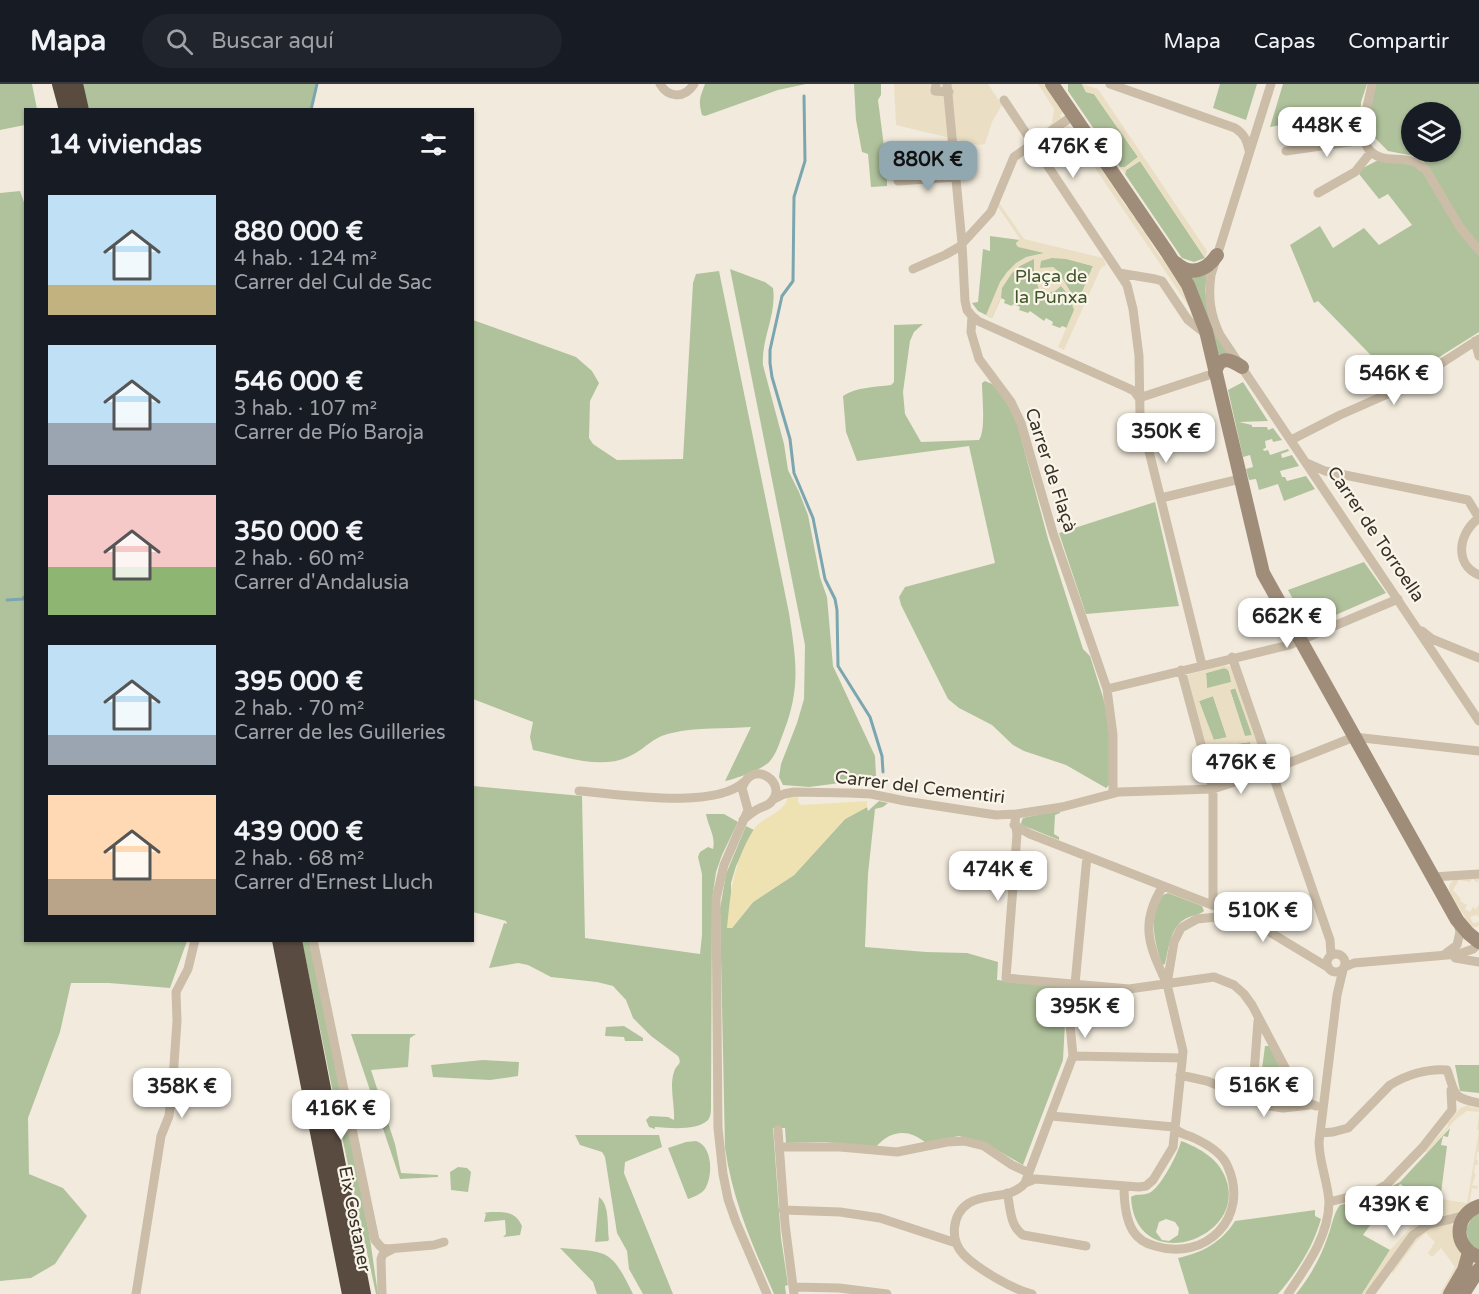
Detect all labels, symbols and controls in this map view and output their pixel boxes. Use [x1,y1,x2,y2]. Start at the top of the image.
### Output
search box [142,14,562,68]
text: Mapa [30,24,106,58]
icon: search [163,25,196,58]
text: Buscar aquí [211,28,334,54]
text: Mapa [1164,29,1221,54]
text: Capas [1254,29,1315,54]
text: Compartir [1348,29,1449,54]
map controls [1401,102,1461,162]
button: layers [1401,102,1461,162]
pin: 448K € [1278,107,1376,158]
text: 448K € [1292,114,1362,138]
icon: filters [417,128,450,161]
pin: 476K € [1024,128,1122,179]
text: 14 viviendas [48,129,202,160]
text: 476K € [1038,135,1108,159]
pin: 880K € [879,141,977,192]
text: 880K € [893,148,963,172]
text: 880 000 € [234,216,363,247]
icon: home [96,219,168,291]
text: 4 hab. · 124 m² [234,247,377,271]
park label: Plaça de la Punxa [1014,265,1088,308]
text: Carrer del Cul de Sac [234,271,432,295]
pin: 546K € [1345,355,1443,406]
text: 546K € [1359,362,1429,386]
text: 546 000 € [234,366,363,397]
icon: home [96,369,168,441]
text: 3 hab. · 107 m² [234,397,377,421]
street label: Carrer de Flaçà [1021,405,1081,535]
pin: 350K € [1117,413,1215,464]
text: 350K € [1131,420,1201,444]
text: Carrer de Pío Baroja [234,421,424,445]
street label: Carrer de Torroella [1323,462,1429,606]
text: 350 000 € [234,516,363,547]
icon: home [96,519,168,591]
text: 2 hab. · 60 m² [234,547,364,571]
text: Carrer d'Andalusia [234,571,409,595]
pin: 662K € [1238,598,1336,649]
text: 662K € [1252,605,1322,629]
text: 395 000 € [234,666,363,697]
icon: home [96,669,168,741]
text: 2 hab. · 70 m² [234,697,364,721]
text: Carrer de les Guilleries [234,721,446,745]
pin: 476K € [1192,744,1290,795]
text: 476K € [1206,751,1276,775]
street label: Carrer del Cementiri [834,766,1006,808]
text: 439 000 € [234,816,363,847]
icon: home [96,819,168,891]
text: 2 hab. · 68 m² [234,847,364,871]
pin: 474K € [949,851,1047,902]
text: 474K € [963,858,1033,882]
text: Carrer d'Ernest Lluch [234,871,433,895]
pin: 510K € [1214,892,1312,943]
text: 510K € [1228,899,1298,923]
pin: 395K € [1036,988,1134,1039]
text: 395K € [1050,995,1120,1019]
pin: 516K € [1215,1067,1313,1118]
pin: 358K € [133,1068,231,1119]
text: 516K € [1229,1074,1299,1098]
text: 358K € [147,1075,217,1099]
pin: 416K € [292,1090,390,1141]
text: 416K € [306,1097,376,1121]
street label: Eix Costaner [334,1164,376,1274]
pin: 439K € [1345,1186,1443,1237]
text: 439K € [1359,1193,1429,1217]

